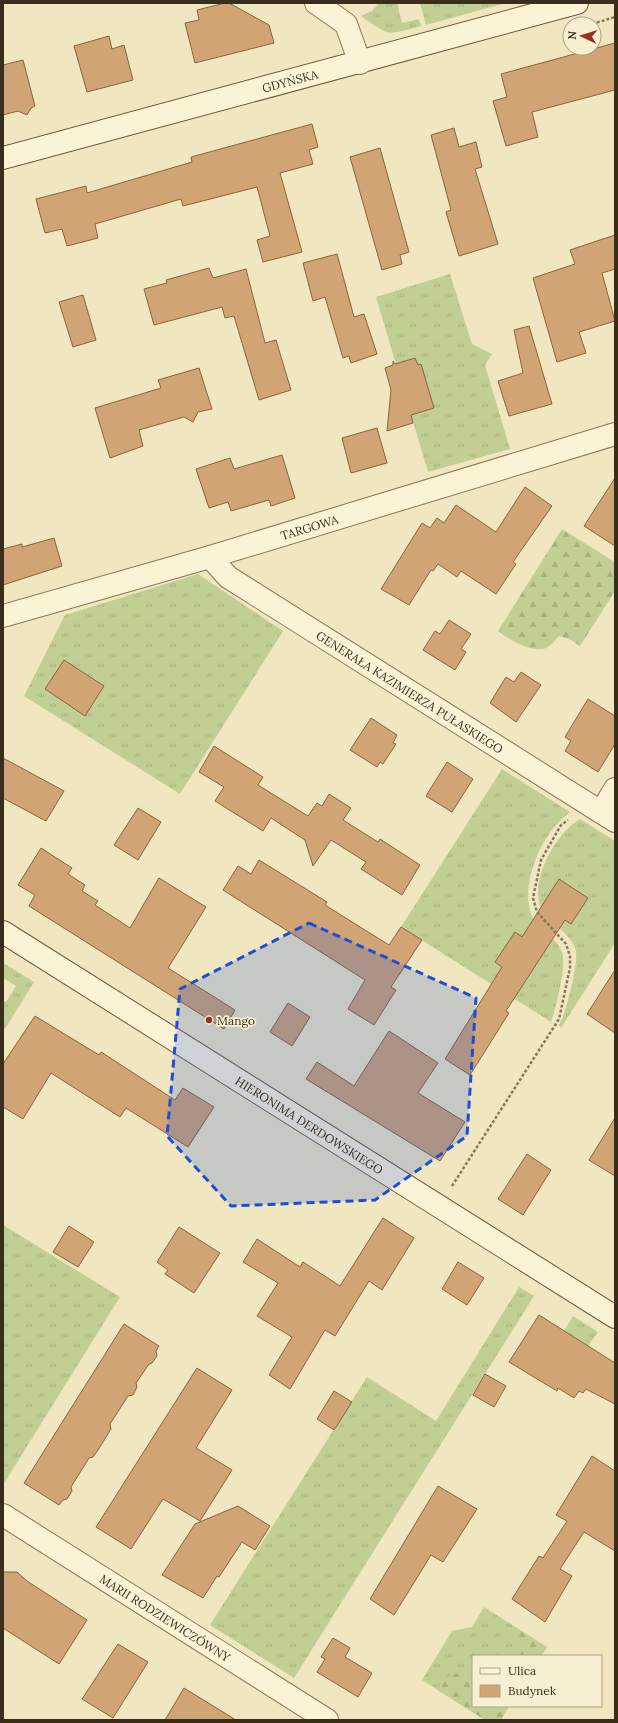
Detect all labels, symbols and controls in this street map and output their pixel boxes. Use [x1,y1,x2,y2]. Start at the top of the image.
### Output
north arrow [562,16,602,56]
text: N [565,30,579,40]
street label: GDYŃSKA [260,66,320,95]
street label: TARGOWA [279,511,341,543]
street label: GENERAŁA KAZIMIERZA PUŁASKIEGO [314,627,506,756]
place label: Mango [217,1013,255,1028]
marker: Mango [204,1015,214,1025]
street label: HIERONIMA DERDOWSKIEGO [233,1073,386,1177]
street label: MARII RODZIEWICZÓWNY [97,1571,234,1665]
legend [472,1655,602,1707]
text: Ulica [508,1663,536,1678]
text: Budynek [508,1683,557,1698]

